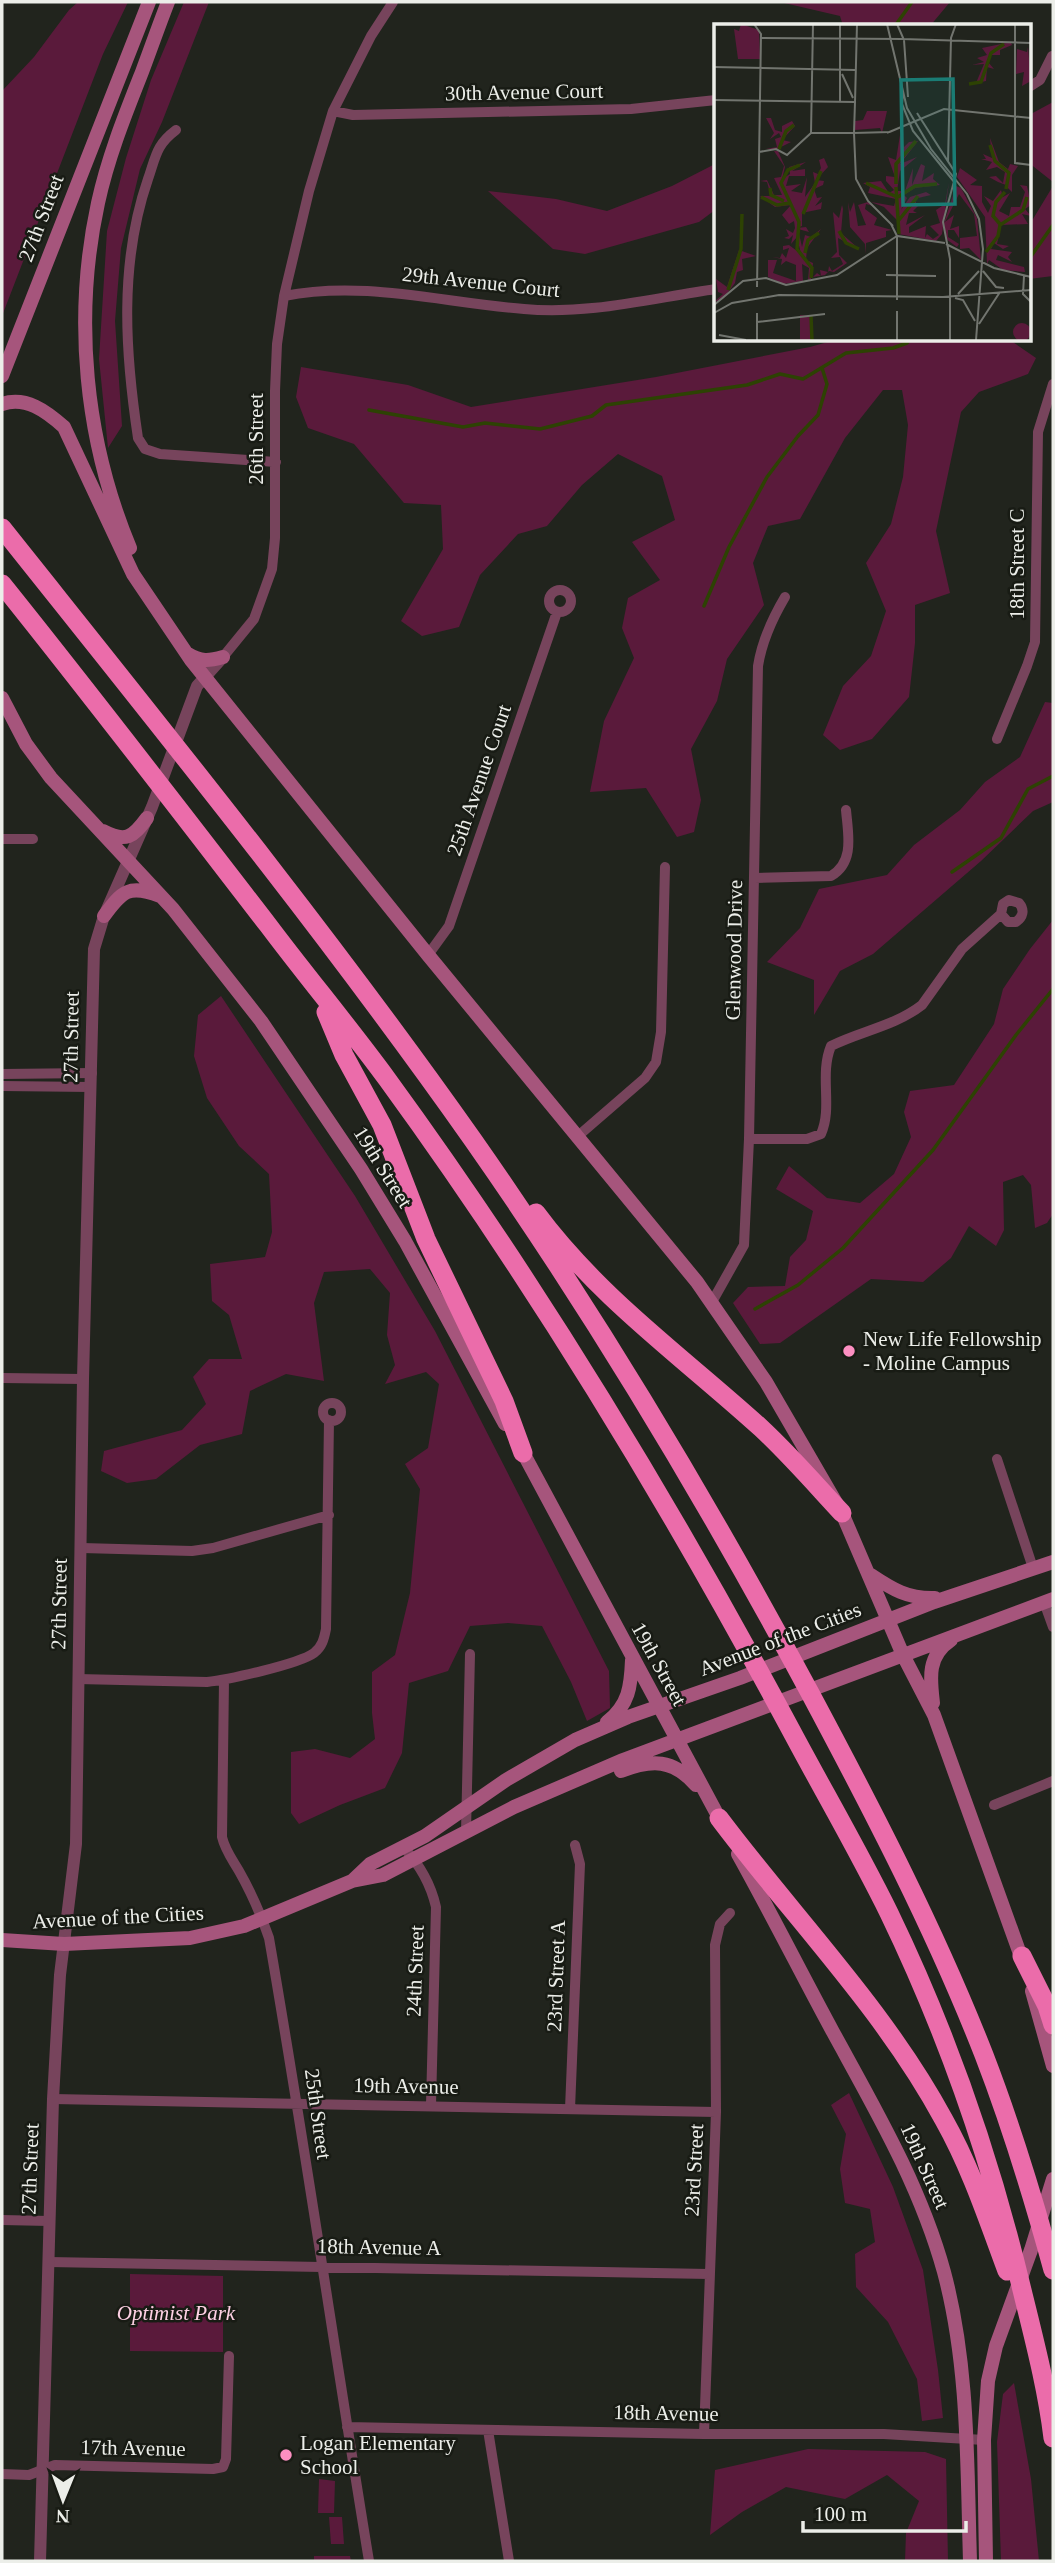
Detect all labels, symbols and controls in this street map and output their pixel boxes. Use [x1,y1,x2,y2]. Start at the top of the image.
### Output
inset map [714,24,1030,341]
street label: 30th Avenue Court [445,79,603,105]
street label: 27th Street [13,171,69,265]
street label: 29th Avenue Court [401,262,561,302]
street label: 26th Street [244,393,268,485]
street label: 18th Street C [1005,509,1029,619]
street label: 25th Avenue Court [442,701,516,859]
street label: Glenwood Drive [721,880,747,1020]
street label: 27th Street [58,991,84,1083]
street label: 19th Street [349,1122,418,1212]
place label: New Life Fellowship - Moline Campus [863,1327,1041,1375]
marker: New Life Fellowship - Moline Campus [841,1343,857,1359]
street label: 27th Street [46,1558,72,1650]
street label: Avenue of the Cities [696,1597,864,1681]
street label: 19th Street [626,1618,692,1710]
street label: Avenue of the Cities [32,1901,204,1933]
street label: 23rd Street A [542,1919,570,2032]
street label: 24th Street [401,1925,429,2017]
street label: 25th Street [300,2067,336,2161]
street label: 19th Avenue [353,2073,459,2099]
street label: 19th Street [895,2119,955,2213]
street label: 27th Street [16,2123,44,2215]
street label: 23rd Street [680,2123,708,2217]
street label: 18th Avenue A [317,2234,442,2260]
park label: Optimist Park [117,2301,236,2325]
street label: 18th Avenue [613,2400,719,2426]
place label: Logan Elementary School [300,2431,456,2479]
street label: 17th Avenue [80,2435,186,2461]
marker: Logan Elementary School [278,2447,294,2463]
north arrow [28,2465,98,2535]
scale bar [803,2490,966,2534]
text: 100 m [814,2502,867,2526]
text: N [55,2506,70,2527]

